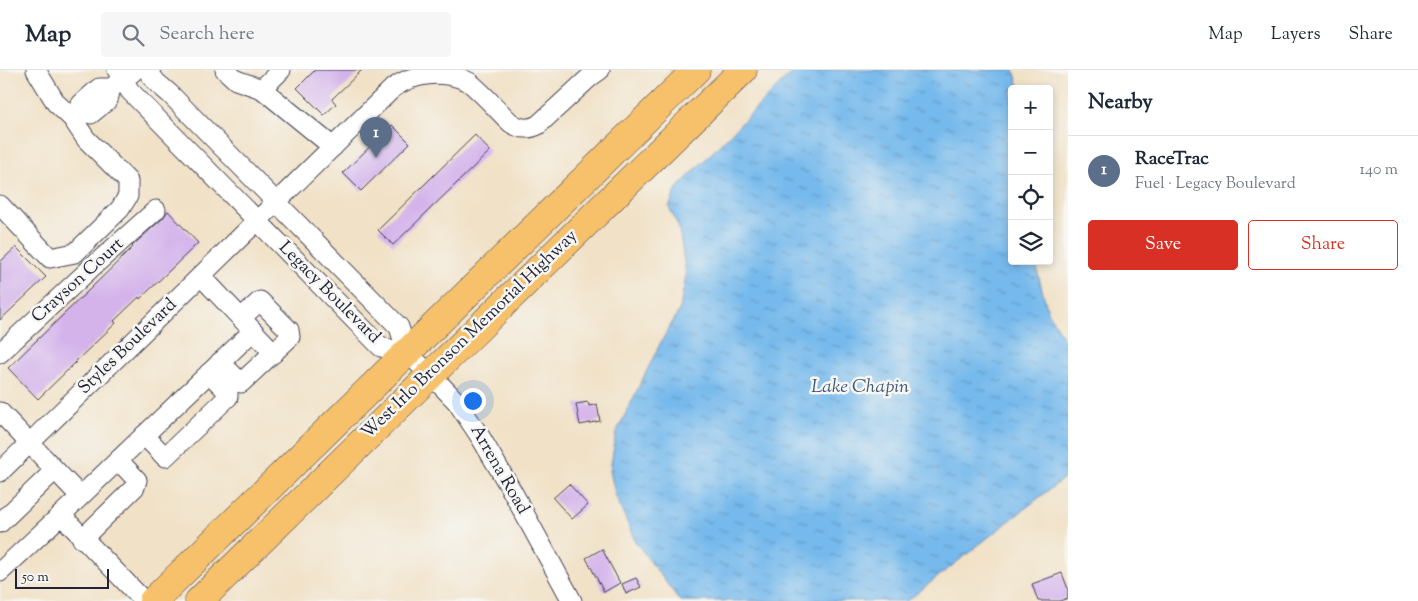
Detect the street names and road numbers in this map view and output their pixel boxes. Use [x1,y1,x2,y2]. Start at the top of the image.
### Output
street label: West Irlo Bronson Memorial Highway [356,224,584,446]
street label: Crayson Court [26,232,130,330]
street label: Legacy Boulevard [272,236,386,350]
street label: Styles Boulevard [73,293,183,401]
street label: Arrena Road [463,420,535,520]

